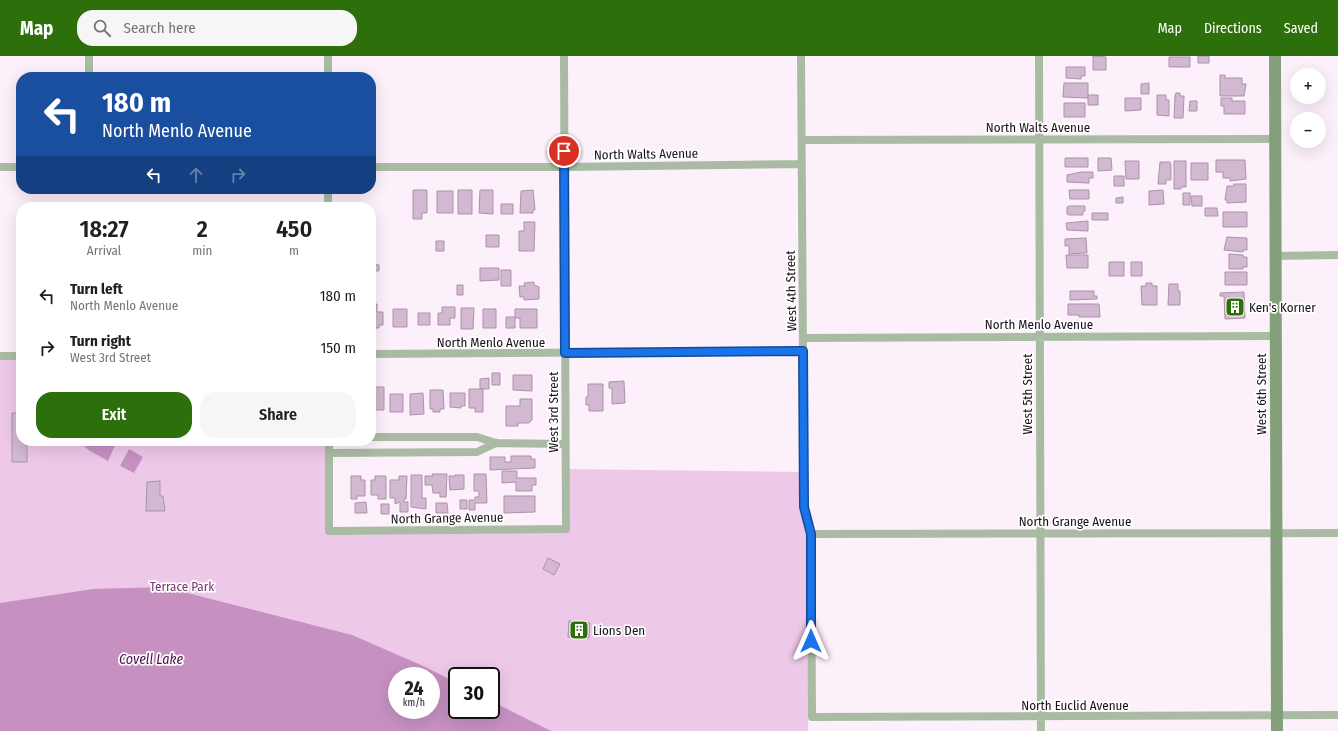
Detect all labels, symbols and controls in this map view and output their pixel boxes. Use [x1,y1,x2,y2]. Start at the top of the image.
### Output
search box [77,10,357,46]
text: Map [20,17,53,40]
icon: search [91,17,113,39]
text: Search here [123,19,196,37]
text: Map [1158,20,1182,37]
text: Directions [1204,20,1262,37]
text: Saved [1284,20,1318,37]
map controls [1290,68,1326,148]
button: + [1290,68,1326,104]
text: 180 m [102,86,171,119]
icon: left [36,88,88,140]
button: − [1290,112,1326,148]
text: North Menlo Avenue [102,120,252,142]
street label: North Walts Avenue [986,120,1090,135]
pin [547,134,581,168]
icon: arrive [553,140,575,162]
street label: North Walts Avenue [594,146,698,162]
icon: left [143,164,165,186]
icon: ahead [185,164,207,186]
icon: right [227,164,249,186]
text: 18:27 [80,215,129,243]
text: 2 [197,215,208,243]
text: 450 [276,215,312,243]
text: Arrival [87,243,121,258]
text: min [192,243,212,258]
text: m [289,243,299,258]
street label: West 4th Street [783,249,799,332]
text: Turn left [70,280,123,298]
icon: left [36,285,58,307]
text: 180 m [320,287,356,305]
building icon: Ken's Korner [1224,296,1246,318]
text: North Menlo Avenue [70,298,178,313]
place label: Ken's Korner [1249,300,1316,315]
street label: North Menlo Avenue [985,317,1093,332]
text: Turn right [70,332,131,350]
street label: North Menlo Avenue [437,335,545,350]
icon: right [36,337,58,359]
text: 150 m [320,339,356,357]
text: West 3rd Street [70,350,151,365]
street label: West 5th Street [1020,353,1035,434]
street label: West 6th Street [1254,353,1269,435]
street label: West 3rd Street [546,371,561,452]
button: Exit [36,392,192,438]
button: Share [200,392,356,438]
street label: North Grange Avenue [391,510,503,526]
street label: North Grange Avenue [1019,514,1131,529]
park label: Terrace Park [150,579,215,594]
building icon: Lions Den [568,619,590,641]
position arrow [790,620,832,662]
place label: Lions Den [593,623,645,638]
water label: Covell Lake [119,651,183,668]
speed limit sign: 30 [448,667,500,719]
text: 24 [404,676,424,700]
text: km/h [403,697,425,709]
street label: North Euclid Avenue [1021,698,1129,713]

